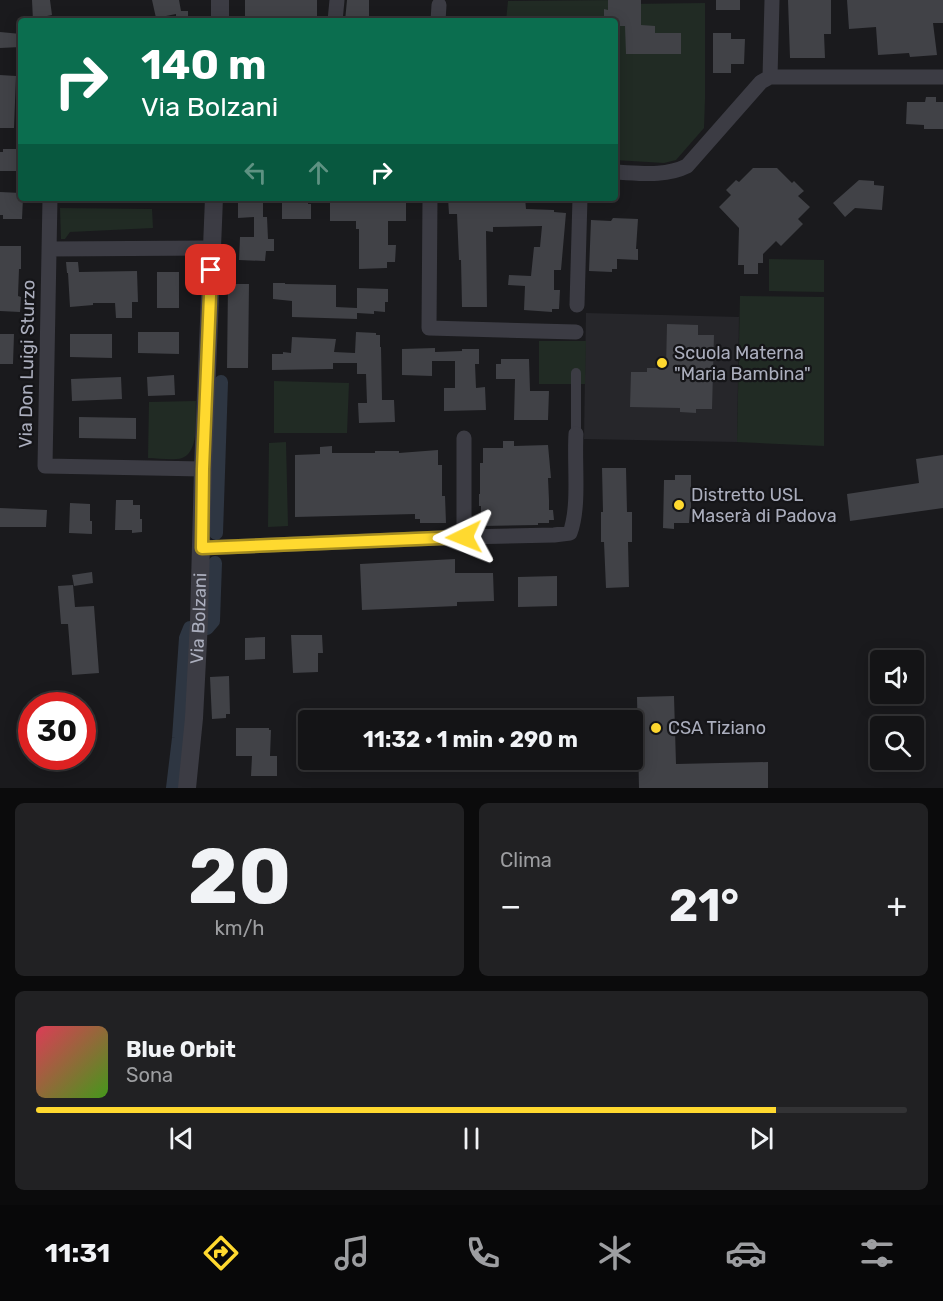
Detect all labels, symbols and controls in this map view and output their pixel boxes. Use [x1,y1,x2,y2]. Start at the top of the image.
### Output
text: 140 m [141,40,267,90]
icon: right [42,42,120,120]
text: Via Bolzani [141,91,278,123]
icon: left [239,156,272,189]
icon: ahead [302,156,335,189]
icon: right [365,156,398,189]
pin [185,244,236,295]
icon: arrive [194,253,227,286]
street label: Via Don Luigi Sturzo [15,280,39,448]
place label: Scuola Materna "Maria Bambina" [674,342,811,385]
marker: Scuola Materna "Maria Bambina" [655,356,669,370]
place label: Distretto USL Maserà di Padova [691,484,837,527]
marker: Distretto USL Maserà di Padova [672,498,686,512]
position arrow [432,505,496,569]
street label: Via Bolzani [186,572,211,665]
map controls [870,650,924,770]
button: sound [870,650,924,704]
speed limit sign: 30 [18,692,96,770]
button: search [870,716,924,770]
place label: CSA Tiziano [668,717,766,739]
marker: CSA Tiziano [649,721,663,735]
text: 11:32 · 1 min · 290 m [363,726,578,753]
text: 20 [188,830,291,923]
text: Clima [500,848,552,872]
text: 21° [669,879,739,932]
text: − [500,886,521,925]
text: + [886,886,907,925]
text: km/h [215,916,264,940]
text: Blue Orbit [126,1036,236,1063]
text: Sona [126,1063,173,1087]
icon: previous [165,1122,198,1155]
icon: pause [455,1122,488,1155]
icon: next [745,1122,778,1155]
icon: directions [200,1232,242,1274]
icon: music [331,1232,373,1274]
icon: phone [462,1232,504,1274]
icon: climate [594,1232,636,1274]
icon: car [725,1232,767,1274]
icon: filters [856,1232,898,1274]
text: 11:31 [45,1237,110,1269]

